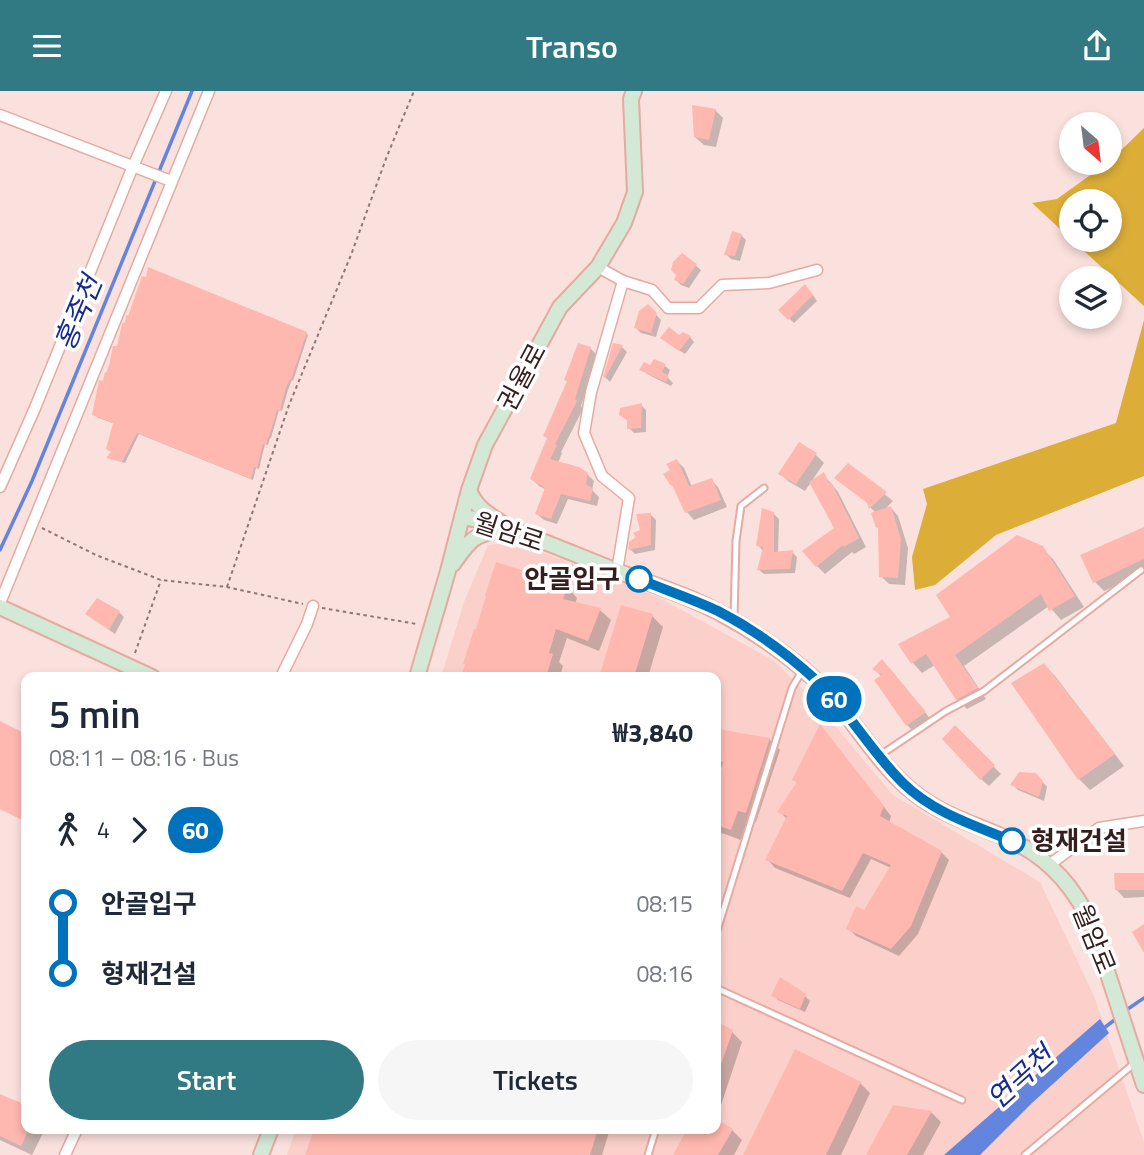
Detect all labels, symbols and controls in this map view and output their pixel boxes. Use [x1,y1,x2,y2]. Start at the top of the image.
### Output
text: Transo [526,22,618,70]
icon: menu [28,27,66,65]
icon: share [1078,27,1116,65]
north arrow [1059,112,1122,175]
map controls [1059,112,1122,329]
button: locate [1059,189,1122,252]
water label: 홍죽천 [43,266,114,357]
button: layers [1059,266,1122,329]
street label: 권율로 [487,336,556,418]
street label: 월암로 [469,502,549,561]
place label: 안골입구 [524,559,620,598]
marker: 안골입구 [626,566,652,592]
line badge: 60 [802,676,866,722]
text: 60 [821,681,847,717]
text: 5 min [49,685,140,743]
text: ₩3,840 [613,713,693,752]
text: 08:11 – 08:16 · Bus [49,740,239,775]
icon: walk [49,811,87,849]
icon: forward [120,811,158,849]
text: 4 [97,812,110,847]
text: 60 [182,812,209,848]
place label: 형재건설 [1031,821,1127,860]
marker: 형재건설 [999,828,1025,854]
text: 안골입구 [101,884,197,923]
text: 08:15 [636,886,693,921]
street label: 월암로 [1063,898,1126,979]
text: 형재건설 [101,954,197,993]
text: 08:16 [636,956,693,991]
water label: 연곡천 [977,1033,1065,1118]
button: Start [49,1040,364,1120]
button: Tickets [378,1040,693,1120]

